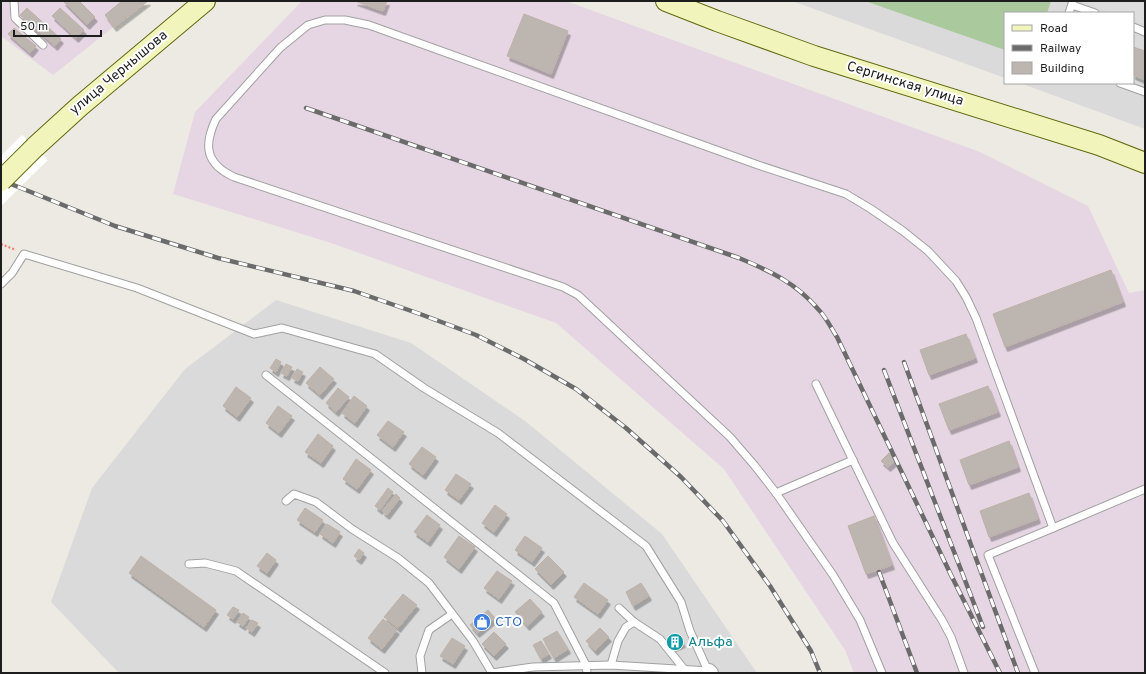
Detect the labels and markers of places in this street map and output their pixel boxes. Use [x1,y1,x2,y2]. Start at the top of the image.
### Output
shop icon: СТО [472,612,492,632]
place label: СТО [495,614,522,631]
building icon: Альфа [665,632,685,652]
place label: Альфа [688,634,733,651]

